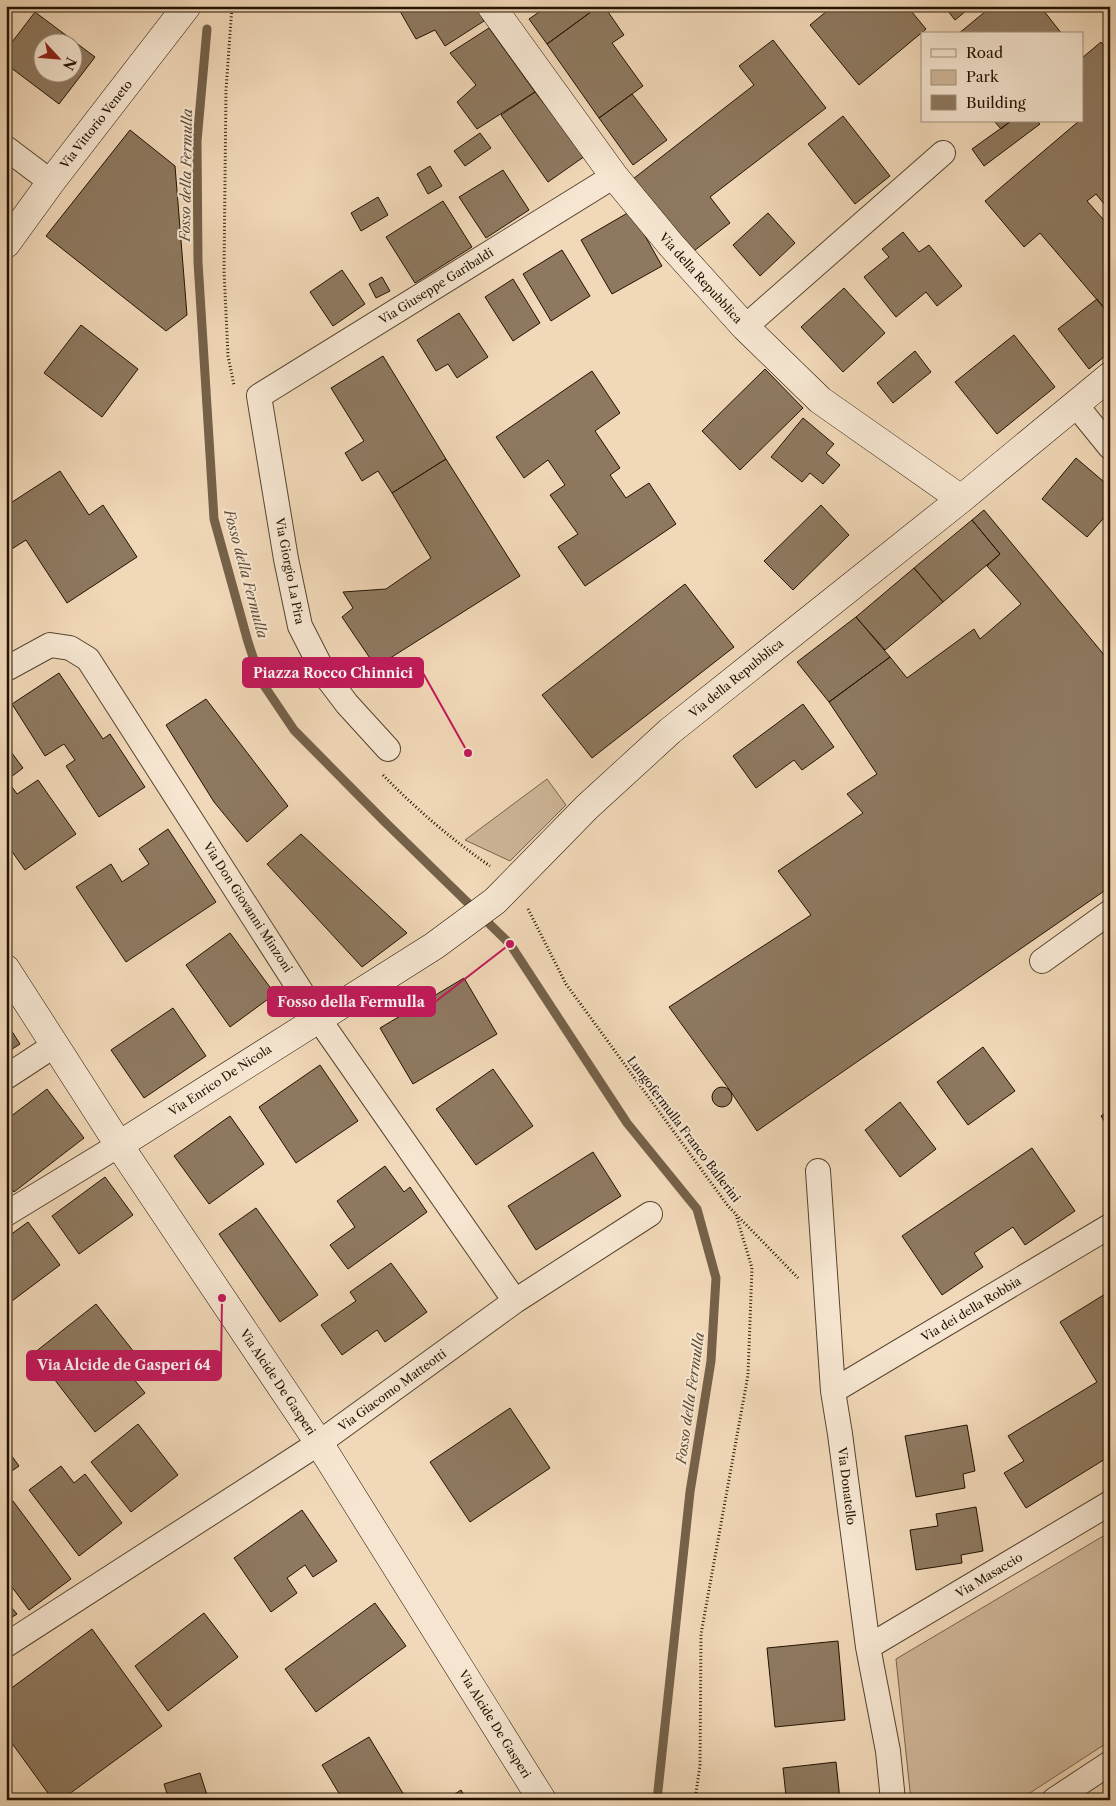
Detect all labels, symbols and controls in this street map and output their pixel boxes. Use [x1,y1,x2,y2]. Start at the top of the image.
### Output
north arrow [32,32,82,82]
legend [921,32,1084,122]
text: Road [966,43,1003,62]
text: N [59,54,80,73]
text: Park [966,67,1000,86]
street label: Via Vittorio Veneto [56,77,135,172]
text: Building [966,93,1026,112]
water label: Fosso della Fermulla [176,108,196,243]
street label: Via della Repubblica [656,229,746,327]
street label: Via Giuseppe Garibaldi [375,245,496,328]
water label: Fosso della Fermulla [220,507,272,641]
street label: Via Giorgio La Pira [272,516,308,626]
street label: Via della Repubblica [685,635,787,721]
callout: Piazza Rocco Chinnici [243,658,423,687]
text: Piazza Rocco Chinnici [253,664,413,682]
street label: Via Don Giovanni Minzoni [200,838,296,975]
callout: Fosso della Fermulla [268,987,435,1016]
text: Fosso della Fermulla [277,993,426,1011]
street label: Via Enrico De Nicola [165,1041,275,1119]
street label: Lungofermulla Franco Ballerini [624,1053,744,1205]
street label: Via dei della Robbia [918,1273,1024,1345]
street label: Via Alcide De Gasperi [236,1325,319,1438]
water label: Fosso della Fermulla [672,1330,708,1466]
street label: Via Giacomo Matteotti [334,1346,449,1435]
callout: Via Alcide de Gasperi 64 [27,1351,221,1380]
text: Via Alcide de Gasperi 64 [36,1356,211,1374]
street label: Via Donatello [835,1445,859,1526]
street label: Via Masaccio [952,1549,1025,1601]
street label: Via Alcide De Gasperi [455,1666,535,1781]

